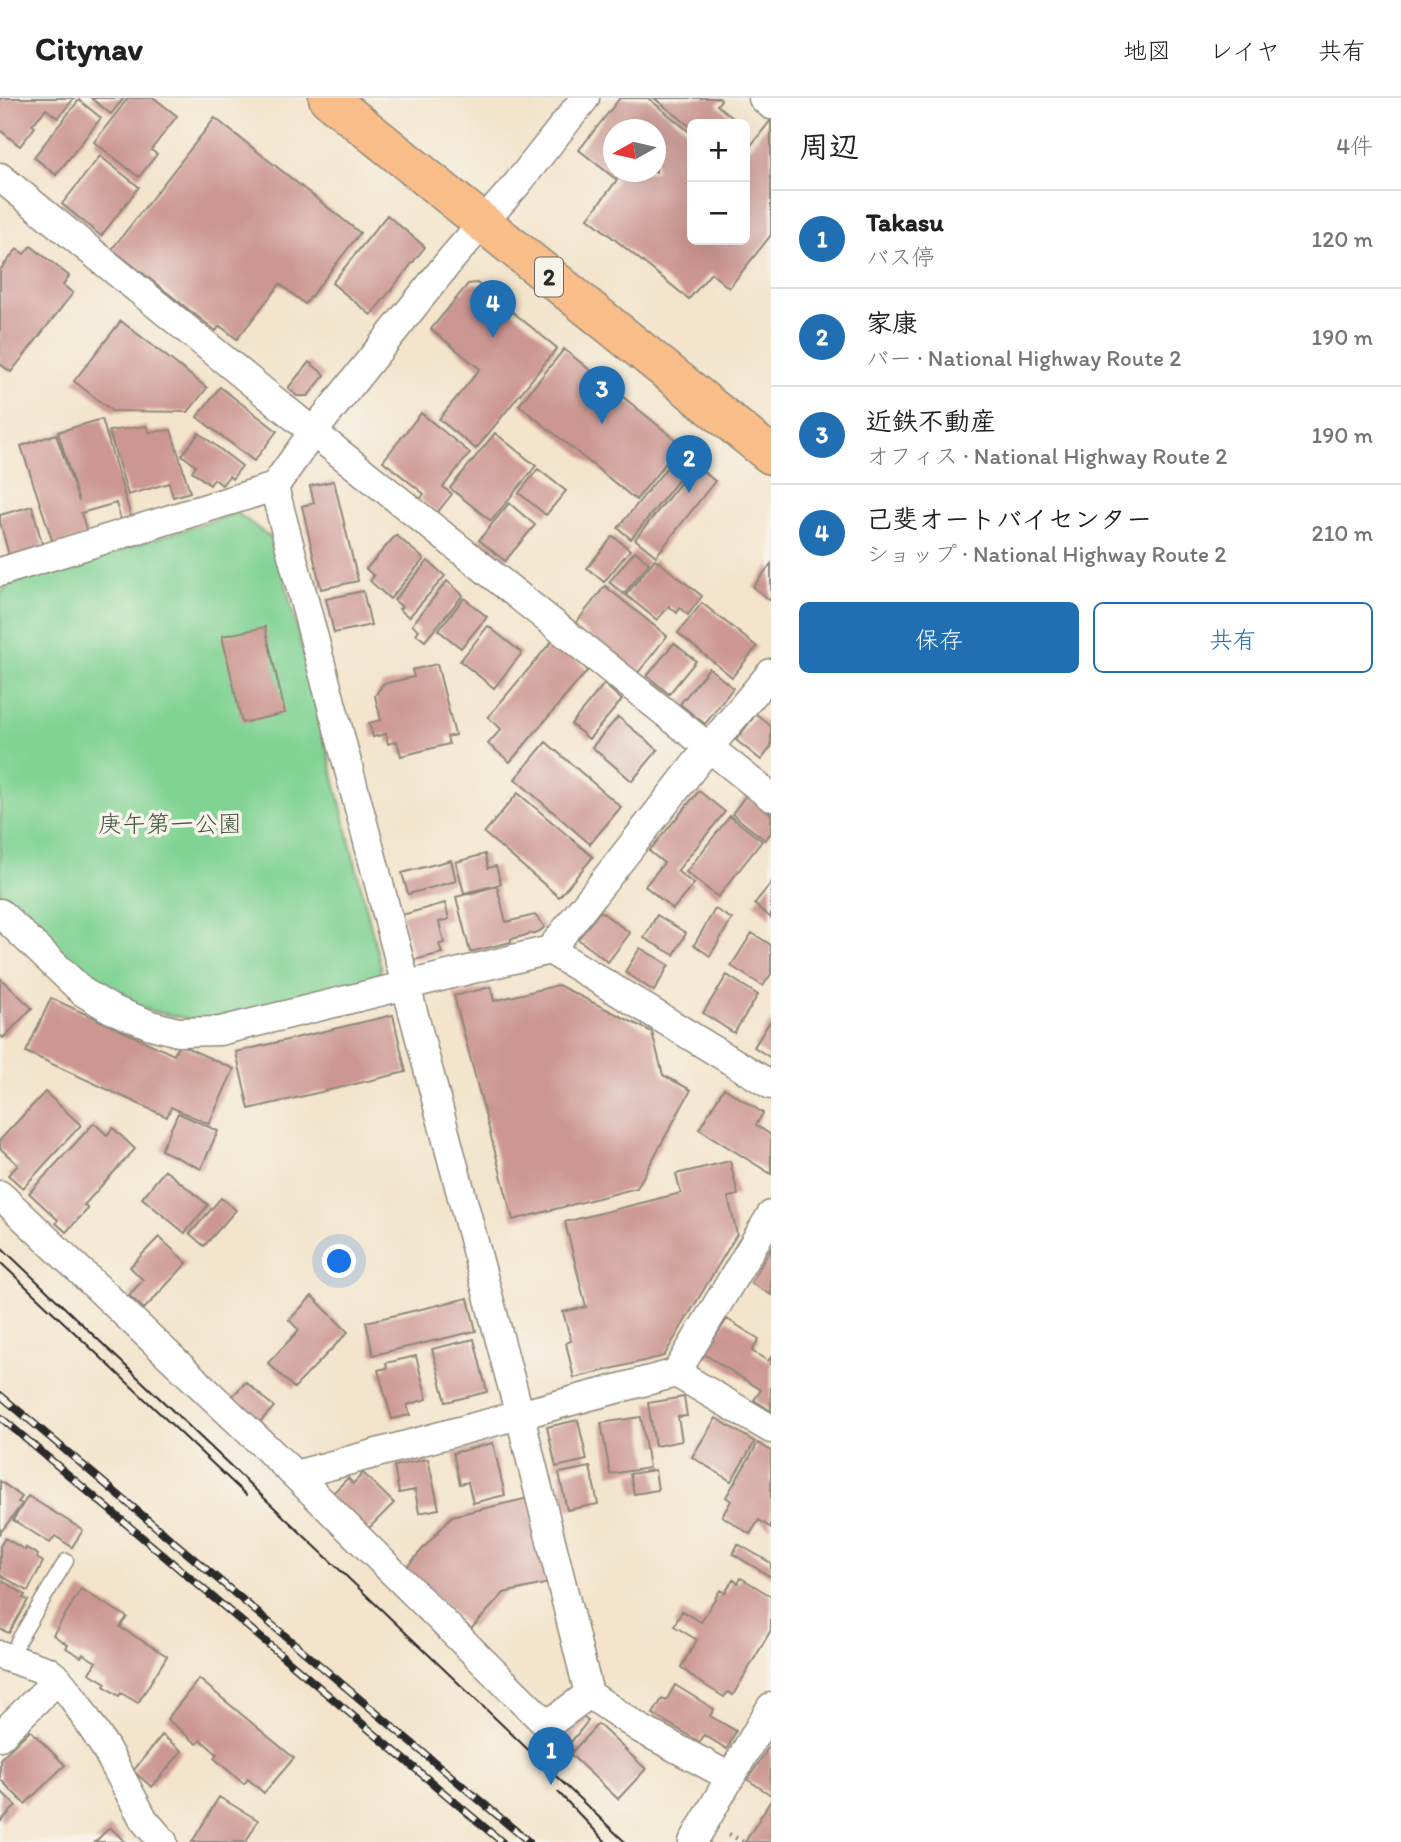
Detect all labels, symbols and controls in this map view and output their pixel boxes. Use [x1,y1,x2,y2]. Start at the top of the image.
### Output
text: Citynav [35,29,143,68]
text: 地図 [1123,36,1171,65]
text: レイヤ [1209,36,1280,65]
text: 共有 [1318,36,1366,65]
north arrow [603,119,666,182]
map controls [687,119,750,245]
button: + [687,119,750,182]
text: 周辺 [799,128,859,165]
text: 4件 [1336,132,1373,160]
button: − [687,182,750,245]
text: Takasu [866,206,944,238]
text: 1 [817,225,827,253]
text: 120 m [1312,225,1373,253]
text: バス停 [866,243,935,271]
road number: 2 [535,258,563,296]
pin: 4 [470,280,516,338]
text: 家康 [866,307,918,339]
text: 2 [816,323,828,351]
text: 190 m [1312,323,1373,351]
text: バー · National Highway Route 2 [866,344,1181,372]
pin: 3 [579,366,625,424]
text: 近鉄不動産 [866,405,996,437]
text: 3 [816,421,828,449]
text: 190 m [1312,421,1373,449]
pin: 2 [666,435,712,493]
text: オフィス · National Highway Route 2 [866,442,1227,470]
text: 己斐オートバイセンター [866,503,1152,535]
text: 4 [815,519,829,547]
text: 210 m [1312,519,1373,547]
text: ショップ · National Highway Route 2 [866,540,1226,568]
button: 保存 [799,602,1079,673]
button: 共有 [1093,602,1373,673]
park label: 庚午第一公園 [98,809,242,838]
your location [322,1244,356,1278]
pin: 1 [528,1727,574,1785]

